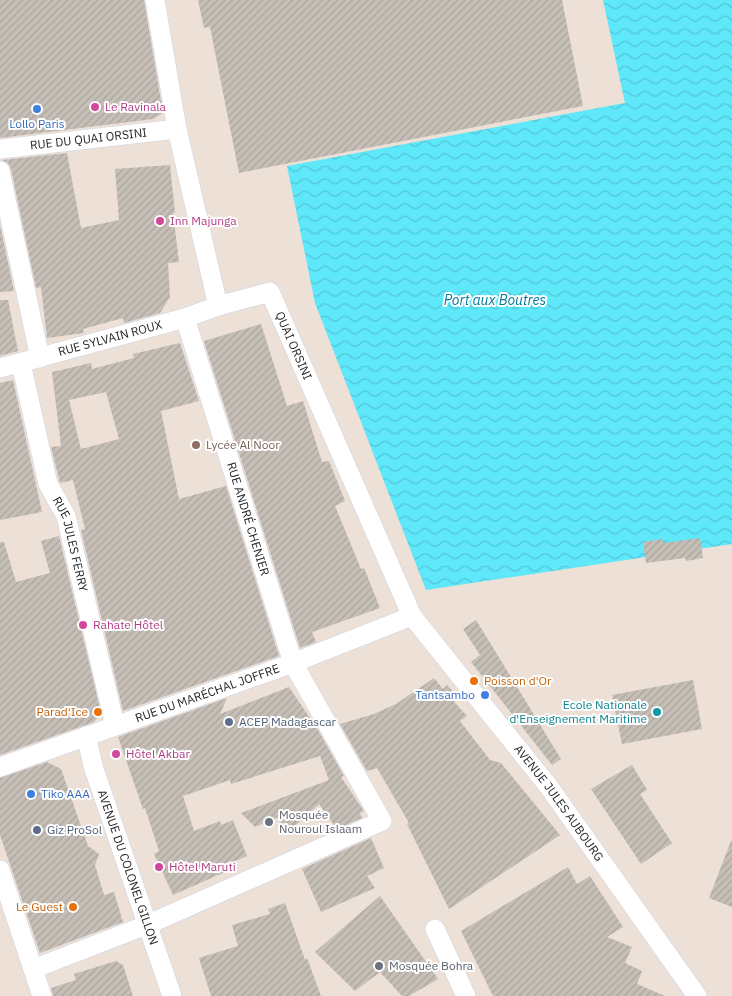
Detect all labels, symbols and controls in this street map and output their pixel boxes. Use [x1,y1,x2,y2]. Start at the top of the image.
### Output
place label: Le Ravinala [105,99,167,114]
marker: Le Ravinala [89,101,101,113]
marker: Lollo Paris [31,103,43,115]
place label: Lollo Paris [9,116,65,131]
street label: RUE DU QUAI ORSINI [29,124,148,153]
place label: Inn Majunga [170,213,237,228]
marker: Inn Majunga [154,215,166,227]
water label: Port aux Boutres [444,291,547,309]
street label: QUAI ORSINI [272,309,316,382]
street label: RUE SYLVAIN ROUX [56,316,164,359]
place label: Lycée Al Noor [206,437,280,452]
marker: Lycée Al Noor [190,439,202,451]
street label: RUE ANDRÉ CHENIER [224,460,273,578]
street label: RUE JULES FERRY [50,494,91,593]
place label: Rahate Hôtel [93,617,163,632]
marker: Rahate Hôtel [77,619,89,631]
street label: RUE DU MARÉCHAL JOFFRE [133,660,281,725]
place label: Poisson d'Or [484,673,552,688]
marker: Poisson d'Or [468,675,480,687]
place label: Tantsambo [415,687,475,702]
marker: Tantsambo [479,689,491,701]
place label: Ecole Nationale d'Enseignement Maritime [509,697,647,726]
place label: Parad'Ice [37,704,88,719]
marker: Parad'Ice [92,706,104,718]
marker: Ecole Nationale d'Enseignement Maritime [651,706,663,718]
place label: ACEP Madagascar [239,714,337,729]
marker: ACEP Madagascar [223,716,235,728]
street label: AVENUE JULES AUBOURG [511,742,607,864]
place label: Hôtel Akbar [126,746,190,761]
marker: Hôtel Akbar [110,748,122,760]
place label: Tiko AAA [41,786,90,801]
marker: Tiko AAA [25,788,37,800]
street label: AVENUE DU COLONEL GILLON [95,788,162,947]
place label: Mosquée Nouroul Islaam [279,807,362,836]
marker: Mosquée Nouroul Islaam [263,816,275,828]
place label: Giz ProSol [47,822,102,837]
marker: Giz ProSol [31,824,43,836]
place label: Hôtel Maruti [169,859,236,874]
marker: Hôtel Maruti [153,861,165,873]
place label: Le Guest [16,899,63,914]
marker: Le Guest [67,901,79,913]
place label: Mosquée Bohra [389,958,474,973]
marker: Mosquée Bohra [373,960,385,972]

